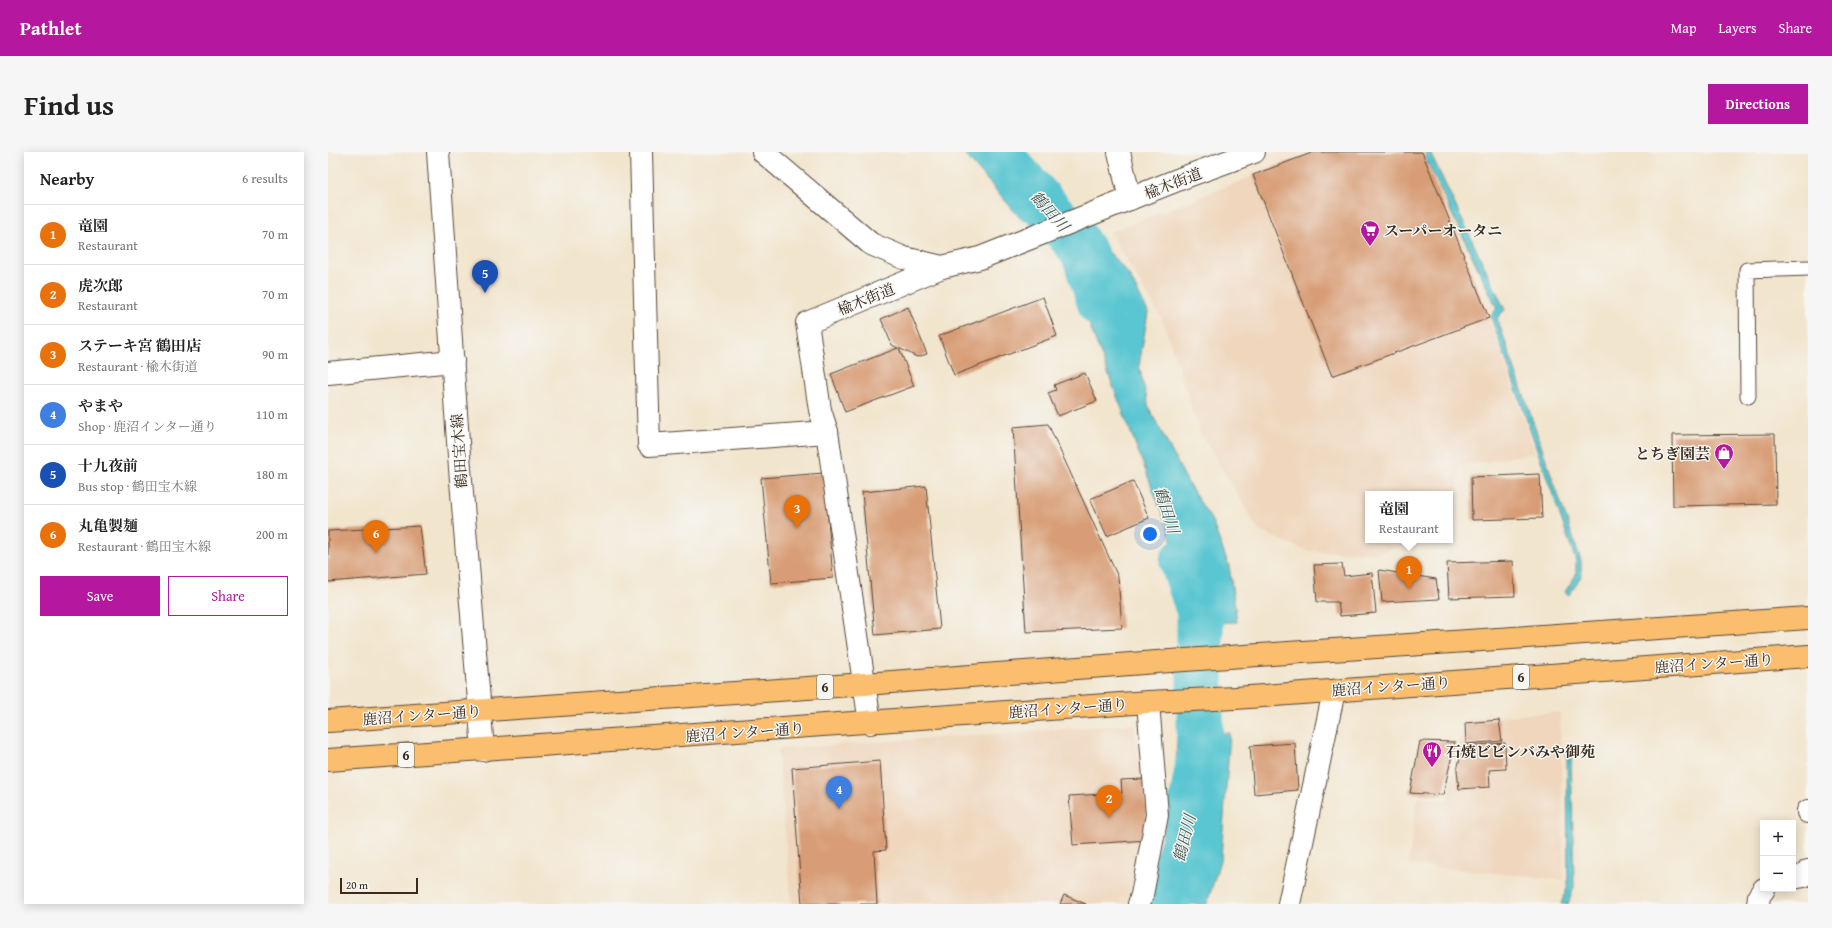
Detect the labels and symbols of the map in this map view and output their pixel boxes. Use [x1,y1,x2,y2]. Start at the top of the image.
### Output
street label: 楡木街道 [1141,162,1205,204]
water label: 鶴田川 [1025,185,1076,238]
supermarket icon: スーパーオータニ [1359,219,1381,247]
place label: スーパーオータニ [1384,220,1502,241]
pin: 5 [472,260,498,293]
street label: 楡木街道 [834,278,898,320]
street label: 鶴田宝木線 [446,413,472,489]
shop icon: とちぎ園芸 [1713,442,1735,470]
place label: とちぎ園芸 [1635,443,1710,464]
water label: 鶴田川 [1148,483,1186,538]
pin: 3 [784,495,810,528]
pin: 6 [363,520,389,553]
your location [1140,524,1160,544]
pin: 1 [1396,556,1422,589]
street label: 鹿沼インター通り [1654,648,1774,678]
road number: 6 [1513,665,1529,689]
street label: 鹿沼インター通り [1331,671,1451,701]
road number: 6 [817,675,833,699]
street label: 鹿沼インター通り [1008,693,1128,723]
street label: 鹿沼インター通り [362,700,482,730]
street label: 鹿沼インター通り [685,717,805,747]
restaurant icon: 石焼ビビンバみや御苑 [1421,740,1443,768]
place label: 石焼ビビンバみや御苑 [1446,741,1595,762]
road number: 6 [398,743,414,767]
pin: 4 [826,776,852,809]
pin: 2 [1096,785,1122,818]
water label: 鶴田川 [1167,810,1202,864]
scale bar [340,876,418,895]

